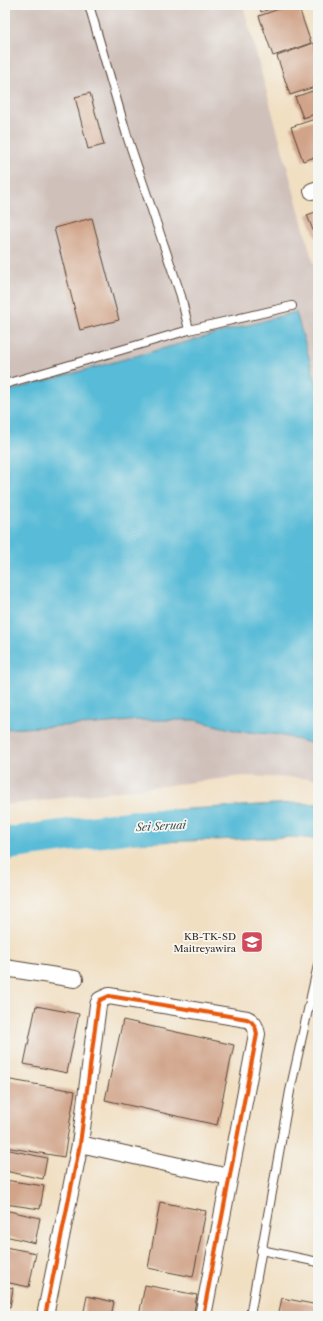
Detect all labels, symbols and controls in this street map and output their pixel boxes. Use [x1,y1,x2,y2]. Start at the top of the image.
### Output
water label: Sei Seruai [135,818,187,834]
school or university icon: KB-TK-SD Maitreyawira [239,929,265,955]
place label: KB-TK-SD Maitreyawira [174,930,237,955]

